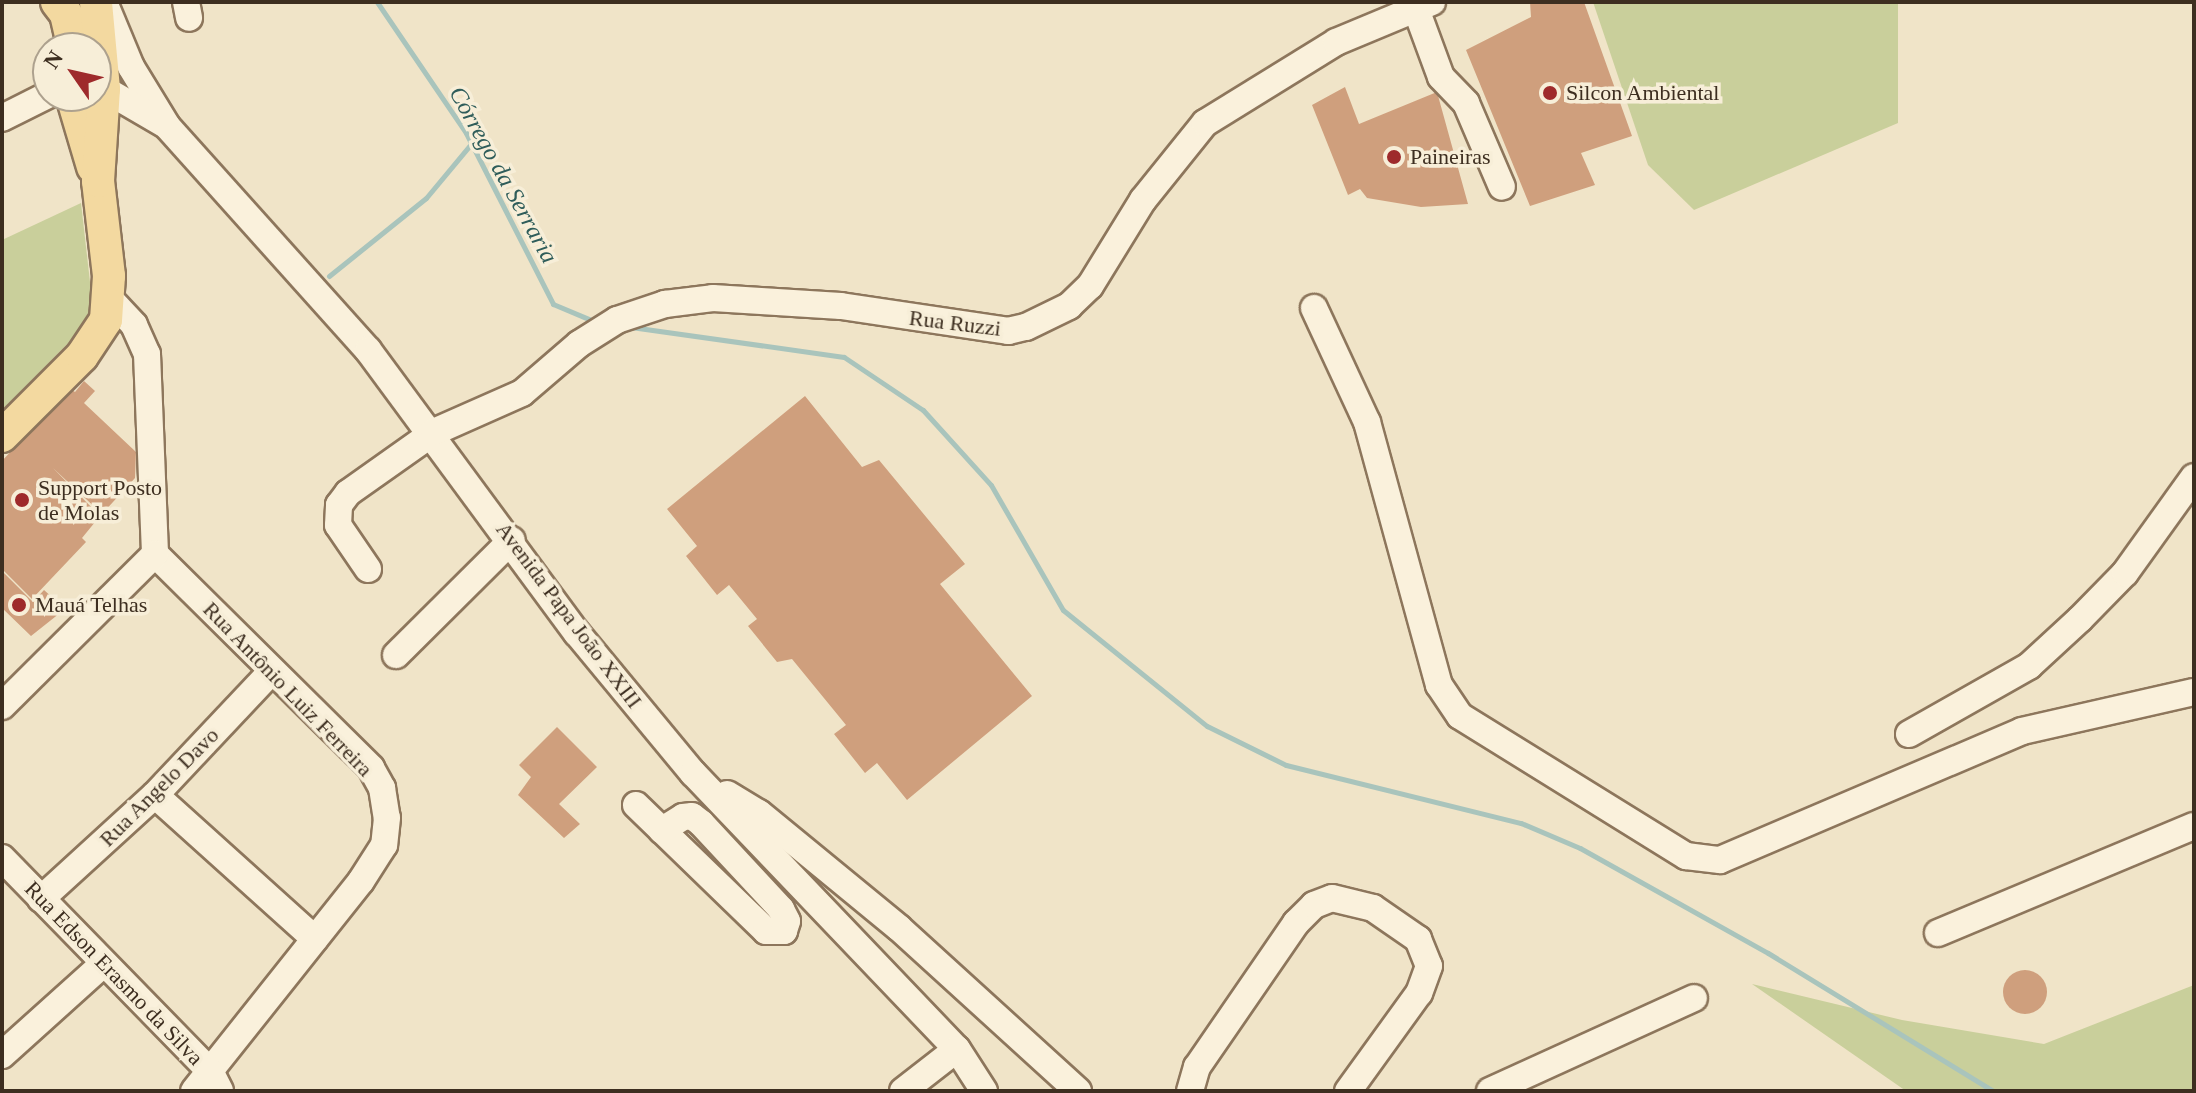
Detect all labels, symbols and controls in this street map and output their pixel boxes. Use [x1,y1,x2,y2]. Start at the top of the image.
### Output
north arrow [32,32,112,112]
text: N [39,46,68,73]
place label: Silcon Ambiental [1566,80,1721,106]
water label: Córrego da Serraria [442,82,564,268]
marker: Silcon Ambiental [1541,84,1559,102]
place label: Paineiras [1410,144,1491,170]
marker: Paineiras [1385,148,1403,166]
street label: Rua Ruzzi [908,304,1002,342]
place label: Support Posto de Molas [38,474,162,526]
marker: Support Posto de Molas [13,491,31,509]
street label: Avenida Papa João XXIII [490,517,648,713]
place label: Mauá Telhas [35,592,148,618]
marker: Mauá Telhas [10,596,28,614]
street label: Rua Antônio Luiz Ferreira [197,596,379,782]
street label: Rua Angelo Davo [94,722,224,852]
street label: Rua Edson Erasmo da Silva [19,875,209,1071]

